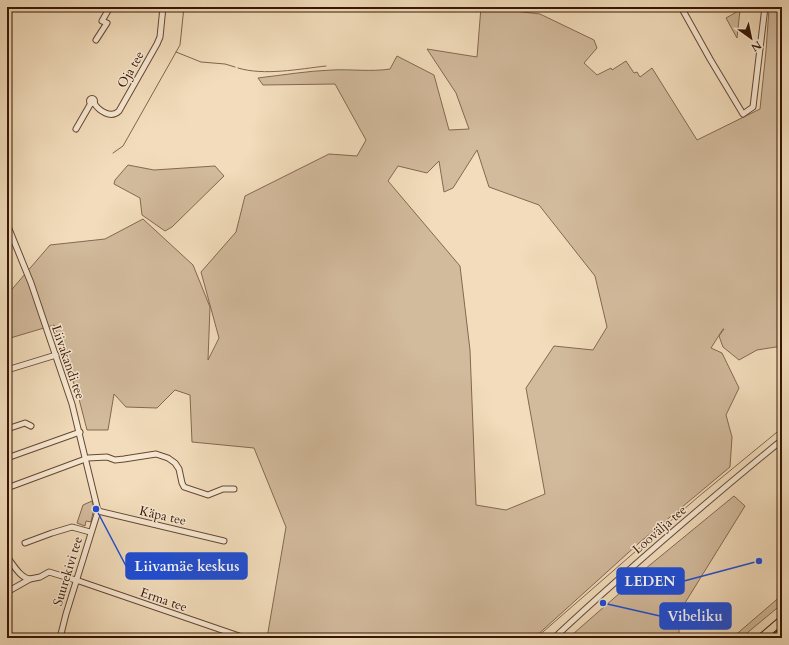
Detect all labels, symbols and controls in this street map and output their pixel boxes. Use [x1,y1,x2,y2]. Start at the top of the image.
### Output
north arrow [731,18,771,58]
text: N [748,37,764,55]
street label: Oja tee [113,48,149,91]
street label: Liivakandi tee [47,323,89,402]
street label: Loovälja tee [629,501,691,558]
street label: Käpa tee [138,502,188,530]
street label: Suurekivi tee [49,534,87,608]
callout: Liivamäe keskus [126,553,247,579]
text: Liivamäe keskus [135,557,239,576]
callout: LEDEN [617,568,684,594]
text: LEDEN [625,572,675,591]
street label: Erma tee [138,583,190,616]
callout: Vibeliku [660,603,731,629]
text: Vibeliku [667,607,723,626]

